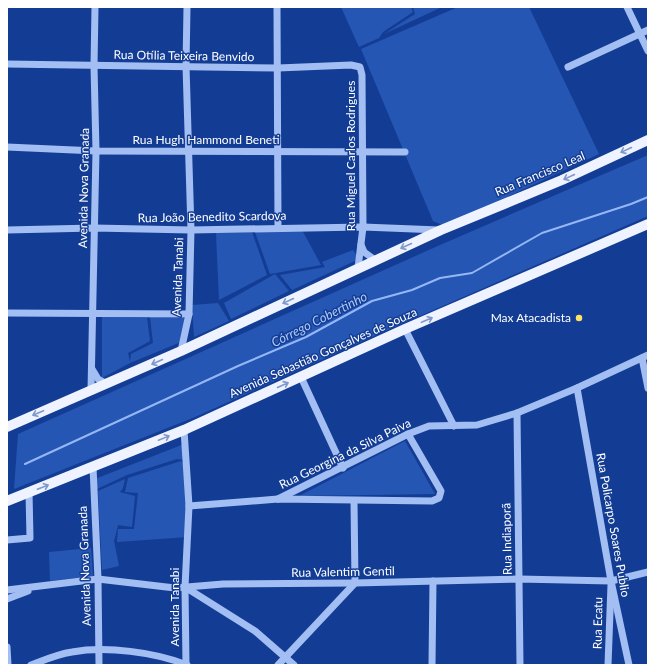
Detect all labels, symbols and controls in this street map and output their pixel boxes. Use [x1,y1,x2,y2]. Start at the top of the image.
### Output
street label: Rua Otília Teixeira Benvido [113,47,255,64]
street label: Rua Miguel Carlos Rodrigues [343,81,358,231]
street label: Avenida Nova Granada [75,128,92,248]
street label: Rua Hugh Hammond Beneti [132,132,280,147]
one-way arrow [620,147,632,154]
street label: Rua Francisco Leal [493,148,587,199]
one-way arrow [563,174,575,181]
street label: Rua João Benedito Scardova [138,208,286,225]
street label: Avenida Tanabi [169,237,186,317]
one-way arrow [400,243,412,251]
water label: Córrego Cobertinho [268,288,370,350]
one-way arrow [282,298,294,305]
street label: Avenida Sebastião Gonçalves de Souza [227,304,419,401]
place label: Max Atacadista [491,310,571,325]
marker: Max Atacadista [574,313,584,323]
one-way arrow [420,316,432,323]
one-way arrow [152,358,164,366]
one-way arrow [276,381,288,389]
one-way arrow [32,410,44,418]
street label: Rua Georgina da Silva Paiva [276,415,413,492]
one-way arrow [157,434,169,442]
street label: Rua Policarpo Soares Publio [593,452,634,598]
one-way arrow [37,482,49,490]
street label: Rua Indiaporã [498,503,515,575]
street label: Avenida Nova Granada [75,506,94,626]
street label: Rua Valentim Gentil [291,563,395,580]
street label: Avenida Tanabi [167,567,182,646]
street label: Rua Ecatu [590,597,605,649]

